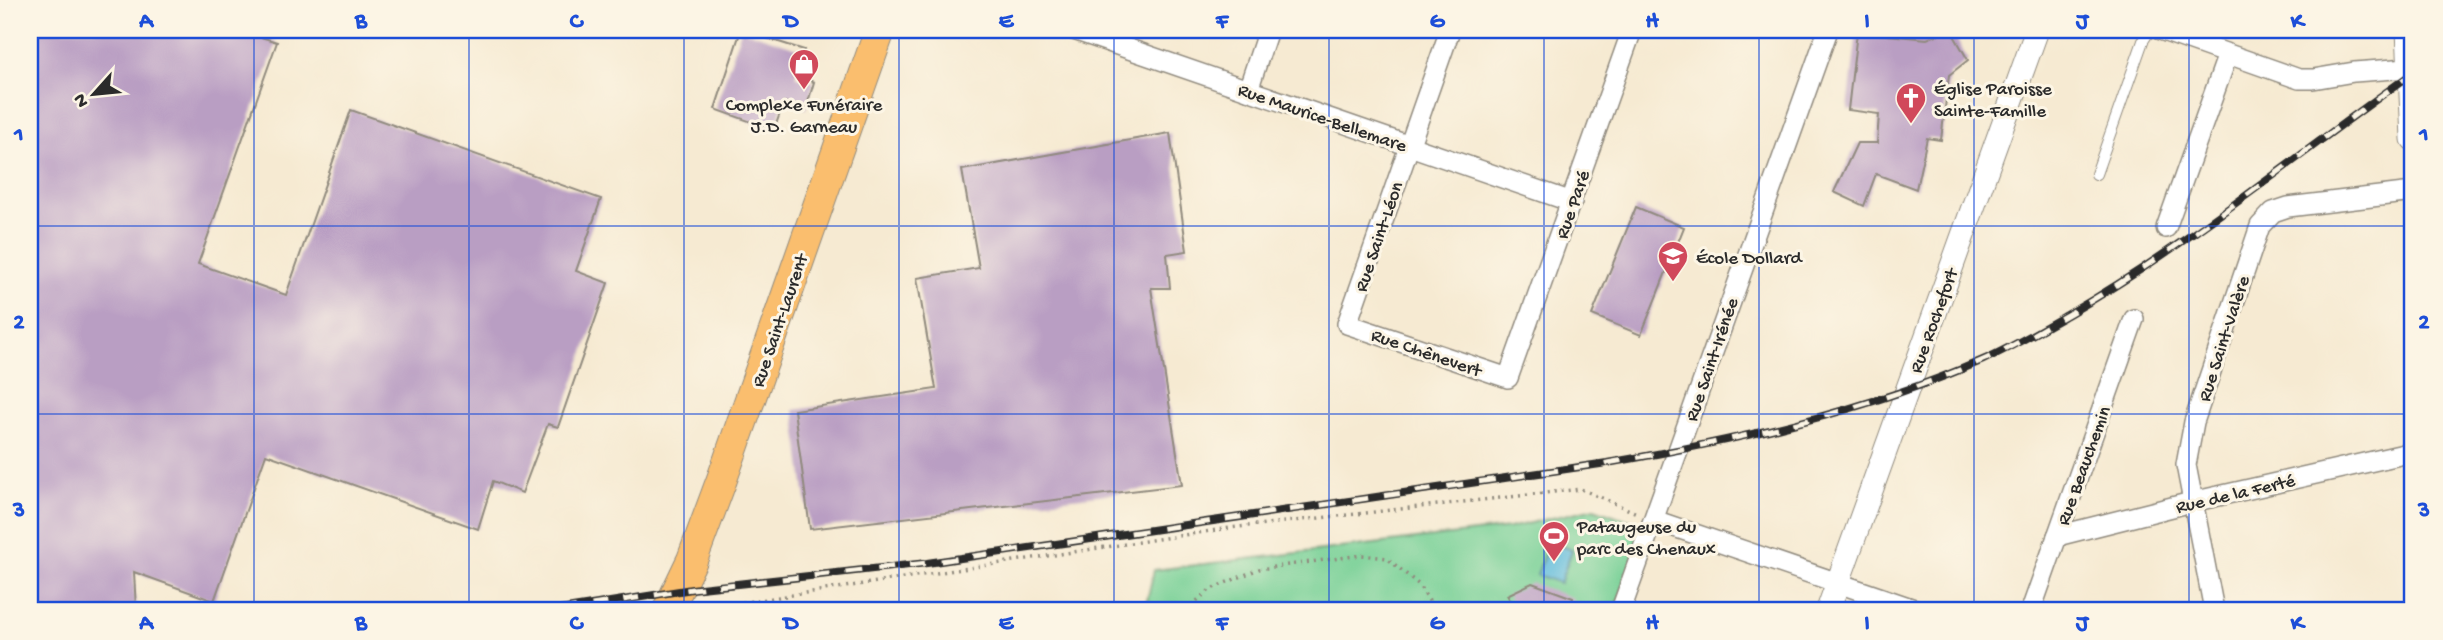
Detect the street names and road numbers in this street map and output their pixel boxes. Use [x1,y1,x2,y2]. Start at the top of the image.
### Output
street label: Rue Maurice-Bellemare [1234,80,1410,159]
street label: Rue Paré [1552,168,1597,242]
street label: Rue Saint-Léon [1351,179,1410,295]
street label: Rue Saint-Laurent [748,250,816,391]
street label: Rue Rochefort [1906,264,1966,377]
street label: Rue Saint-Valère [2194,273,2257,405]
street label: Rue Saint-Irénée [1681,295,1745,425]
street label: Rue Chênevert [1368,325,1486,385]
street label: Rue Beauchemin [2053,403,2118,529]
street label: Rue de la Ferté [2174,470,2298,520]

